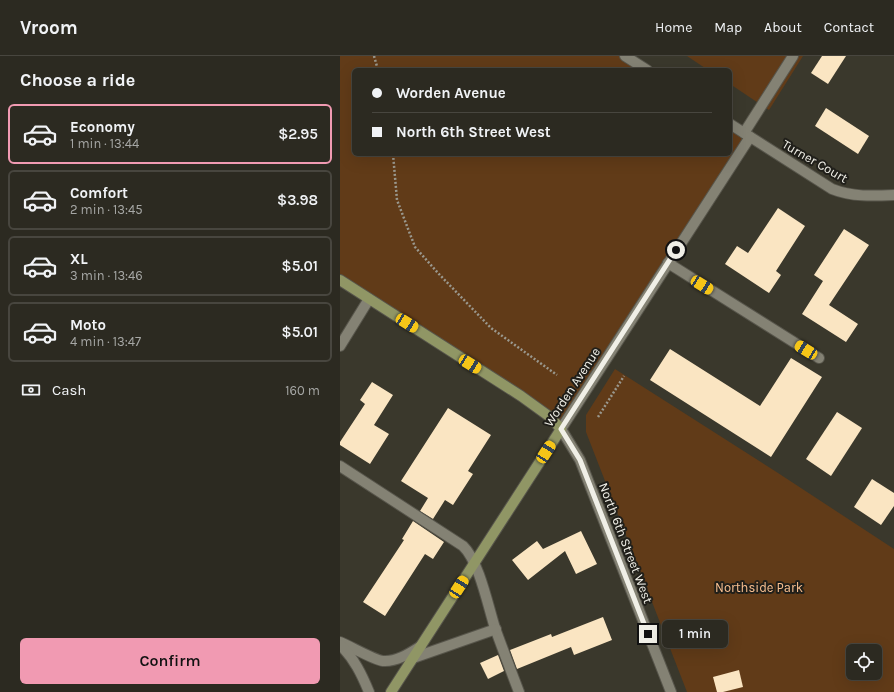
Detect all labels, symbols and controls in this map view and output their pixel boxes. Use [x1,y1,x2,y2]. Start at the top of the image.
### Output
text: Vroom [20,17,78,39]
text: Home [655,19,692,36]
text: Map [714,19,742,36]
text: About [764,19,802,36]
text: Contact [824,19,874,36]
text: Choose a ride [20,69,135,91]
text: Worden Avenue [396,84,506,102]
icon: car [22,116,58,152]
text: Economy [70,118,135,136]
text: North 6th Street West [396,123,551,141]
text: $2.95 [278,125,318,143]
text: 1 min · 13:44 [70,136,139,151]
street label: Turner Court [780,136,850,186]
icon: car [22,182,58,218]
text: Comfort [70,184,128,202]
text: $3.98 [277,191,318,209]
text: 2 min · 13:45 [70,202,143,217]
route start [667,241,685,259]
icon: car [22,248,58,284]
text: XL [70,250,88,268]
text: $5.01 [282,257,318,275]
text: 3 min · 13:46 [70,268,143,283]
car [689,274,715,296]
car [394,312,420,334]
icon: car [22,314,58,350]
text: Moto [70,316,106,334]
text: $5.01 [282,323,318,341]
text: 4 min · 13:47 [70,334,141,349]
car [793,339,819,361]
street label: Worden Avenue [541,344,603,429]
car [457,353,483,375]
icon: cash [20,379,42,401]
text: Cash [52,381,86,399]
text: 160 m [285,383,320,398]
car [534,439,558,465]
street label: North 6th Street West [596,480,656,606]
car [447,574,471,600]
park label: Northside Park [715,580,803,595]
callout: 1 min [662,620,728,648]
route end [639,625,657,643]
text: 1 min [679,626,711,641]
button: Confirm [20,638,320,684]
map controls [846,644,882,680]
button: locate [846,644,882,680]

